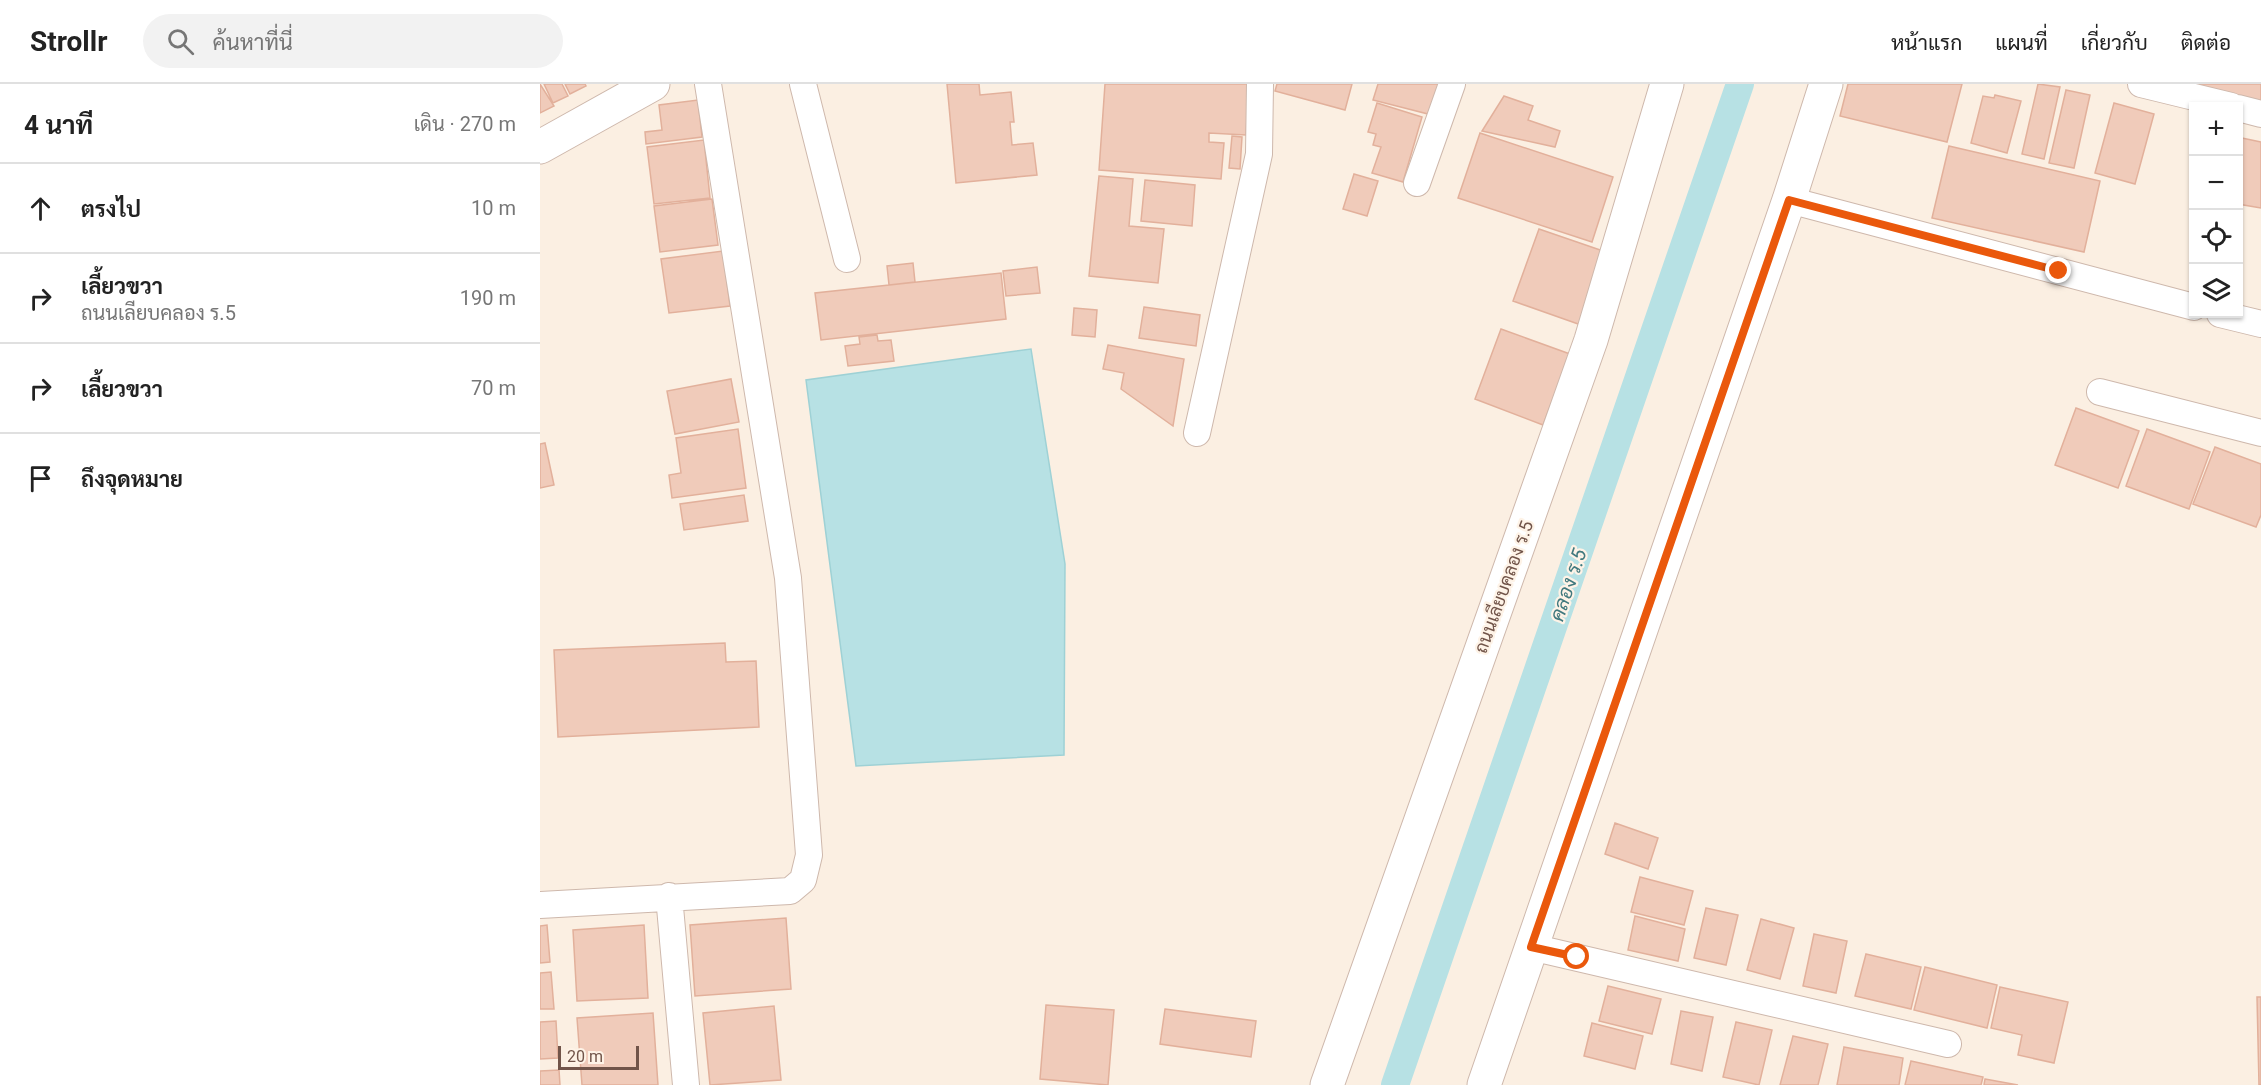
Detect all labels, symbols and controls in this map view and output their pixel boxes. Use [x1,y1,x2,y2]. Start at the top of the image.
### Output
search box [143,14,563,68]
text: Strollr [30,25,107,58]
icon: search [164,25,197,58]
text: ค้นหาที่นี่ [212,30,293,55]
text: หน้าแรก [1891,31,1962,55]
text: แผนที่ [1995,31,2048,55]
text: เกี่ยวกับ [2081,31,2148,55]
text: ติดต่อ [2181,31,2231,55]
map controls [2189,102,2243,318]
button: + [2189,102,2243,156]
text: 4 นาที [24,110,93,140]
text: เดิน · 270 m [414,112,516,136]
button: − [2189,156,2243,210]
icon: ahead [24,192,57,225]
text: 10 m [471,196,516,220]
text: ตรงไป [81,197,141,222]
button: locate [2189,210,2243,264]
route end [2045,257,2071,283]
button: layers [2189,264,2243,318]
text: เลี้ยวขวา [81,274,163,299]
icon: right [24,282,57,315]
text: 190 m [460,286,516,310]
text: ถนนเลียบคลอง ร.5 [81,301,236,325]
icon: right [24,372,57,405]
text: 70 m [471,376,516,400]
text: เลี้ยวขวา [81,377,163,402]
icon: arrive [24,462,57,495]
text: ถึงจุดหมาย [81,467,183,492]
street label: ถนนเลียบคลอง ร.5 [1468,517,1537,656]
water label: คลอง ร.5 [1544,545,1592,624]
route start [1563,943,1589,969]
scale bar [558,1043,639,1070]
text: 20 m [567,1047,603,1066]

